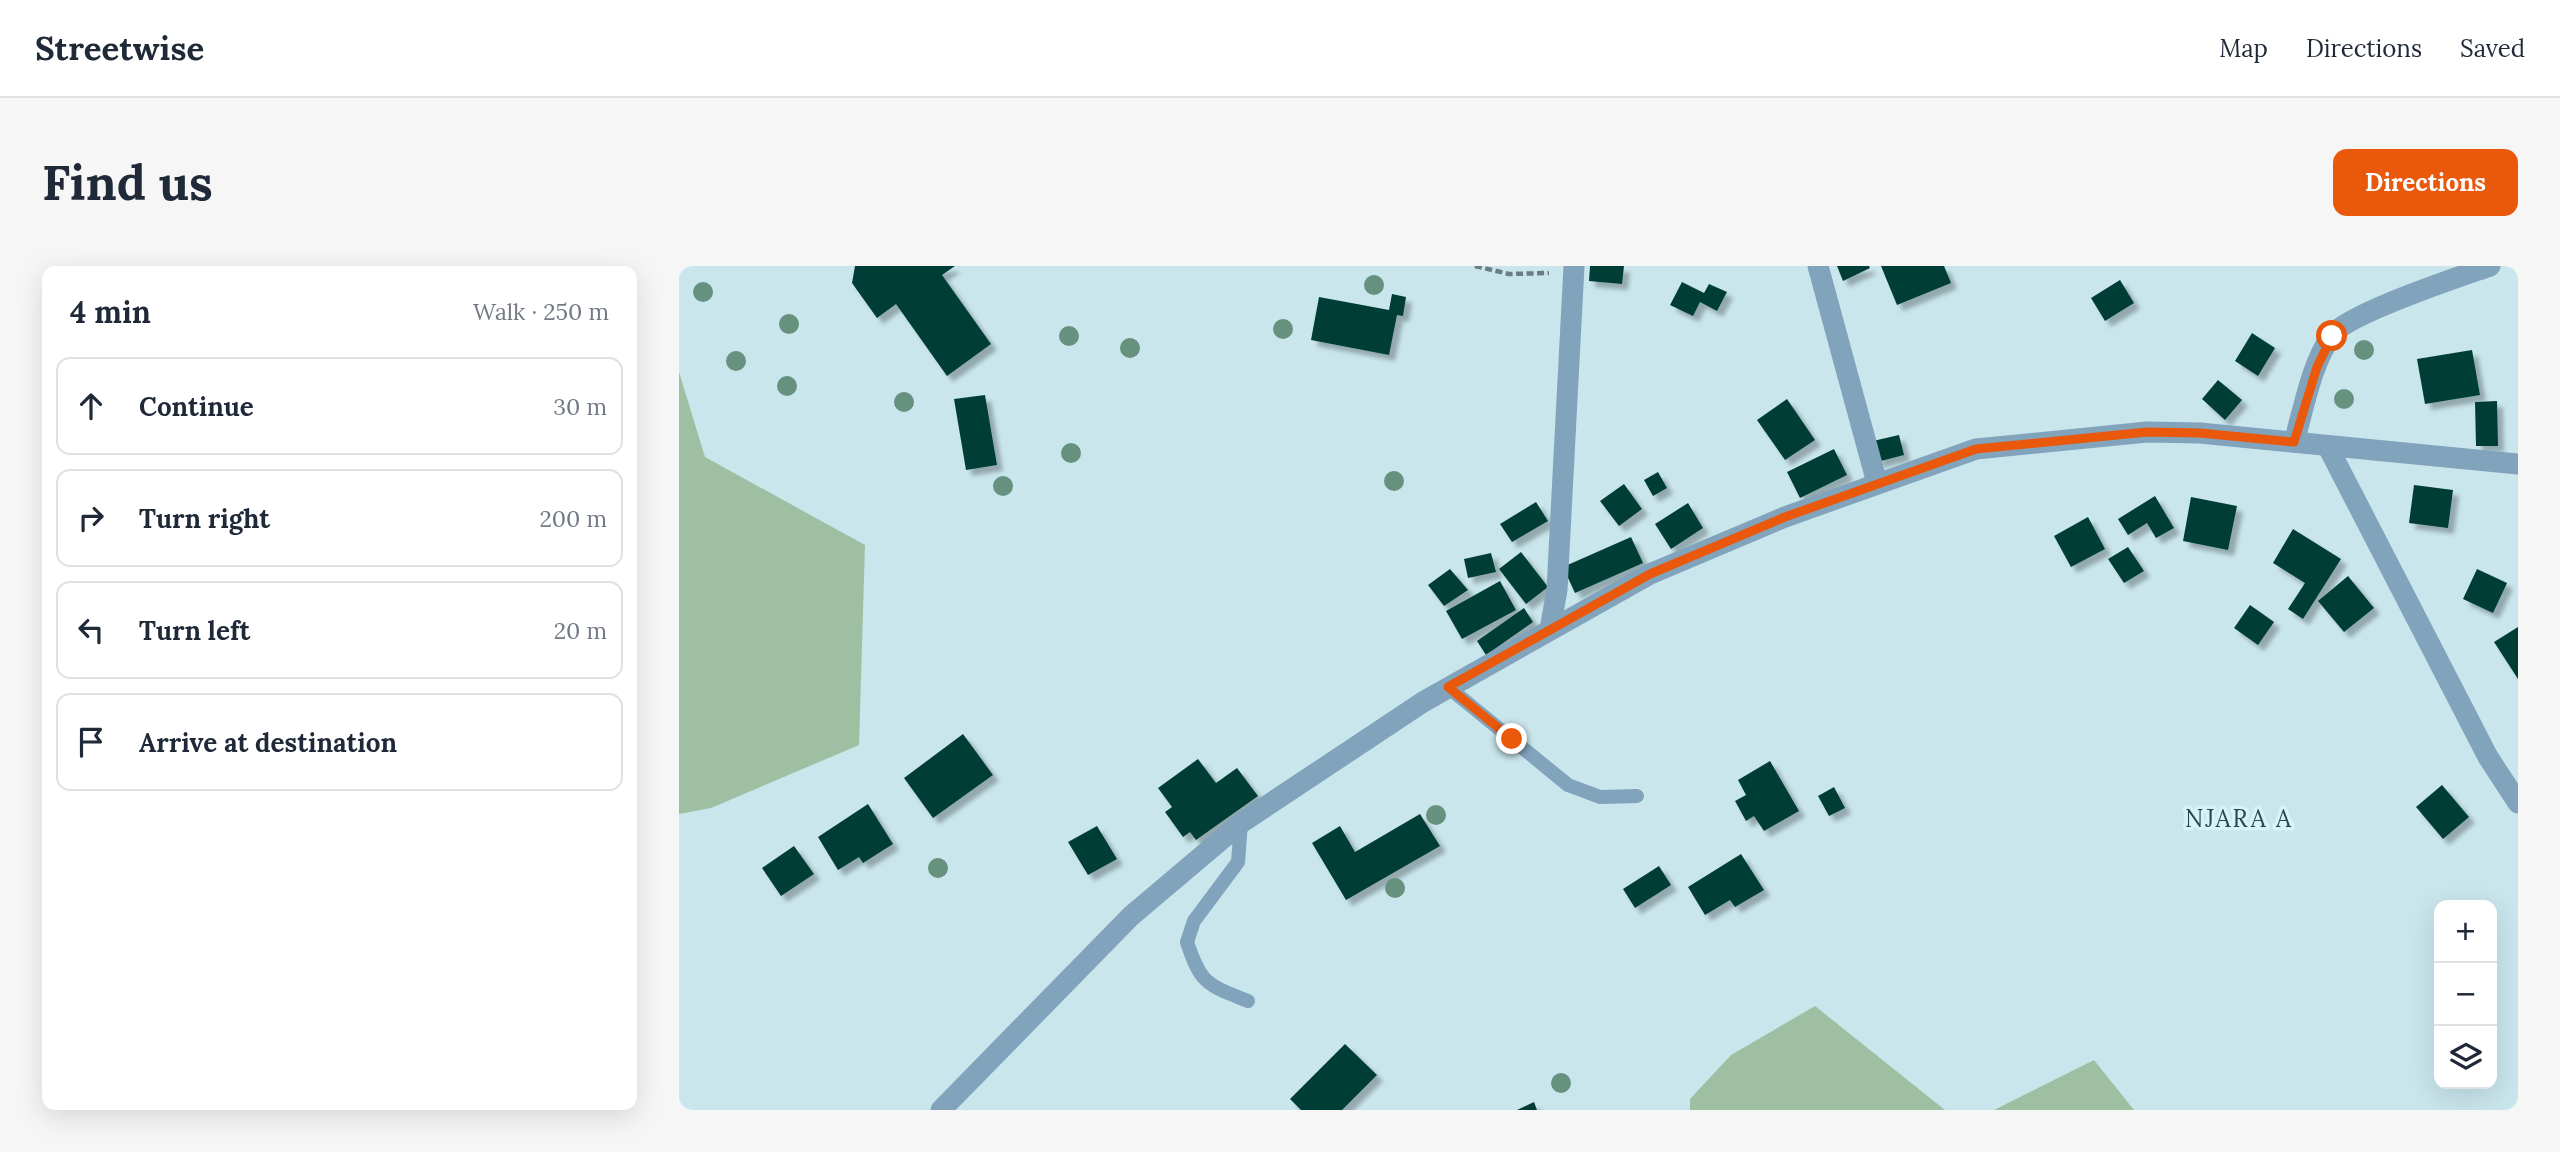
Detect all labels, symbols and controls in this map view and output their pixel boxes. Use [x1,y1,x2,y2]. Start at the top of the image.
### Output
text: Streetwise [35,27,204,69]
text: Map [2219,33,2268,64]
text: Directions [2306,33,2422,64]
text: Saved [2460,33,2525,64]
button: Directions [2333,149,2518,216]
text: Find us [42,151,213,213]
text: 4 min [70,293,151,331]
text: Walk · 250 m [473,297,609,326]
route start [2316,320,2347,351]
icon: ahead [72,387,110,425]
text: Continue [139,390,254,423]
text: 30 m [553,392,607,421]
icon: right [72,499,110,537]
text: Turn right [139,502,270,535]
text: 200 m [539,504,607,533]
icon: left [72,611,110,649]
text: Turn left [139,614,250,647]
text: 20 m [554,616,607,645]
icon: arrive [72,723,110,761]
route end [1496,723,1527,754]
text: Arrive at destination [139,726,397,759]
district label: NJARA A [2185,803,2293,834]
map controls [2434,900,2497,1089]
button: + [2434,900,2497,963]
button: − [2434,963,2497,1026]
button: layers [2434,1026,2497,1089]

